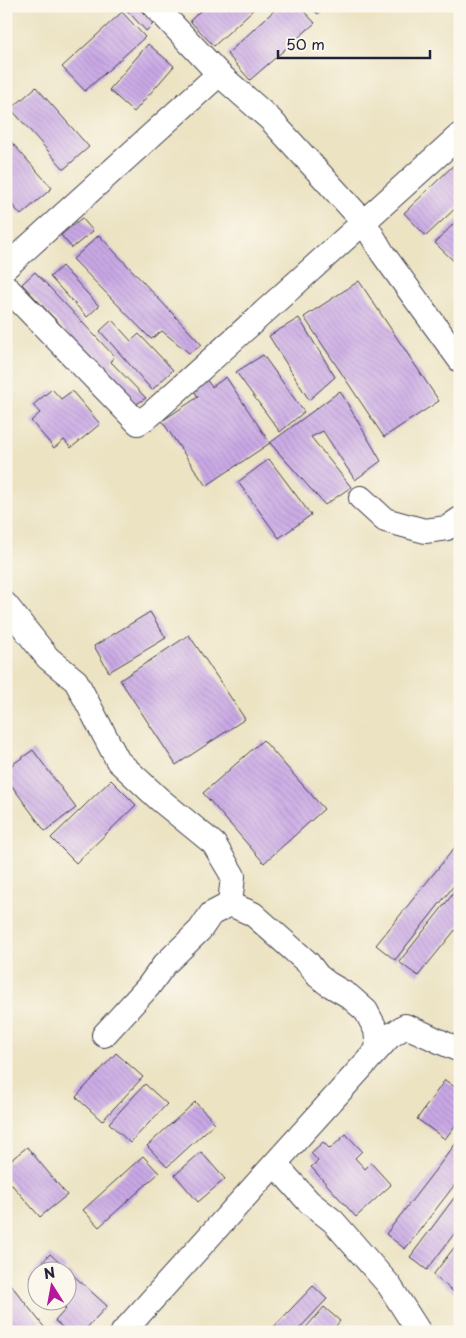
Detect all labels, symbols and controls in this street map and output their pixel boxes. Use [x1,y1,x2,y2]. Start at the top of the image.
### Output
scale bar [278,28,431,60]
text: 50 m [286,32,325,55]
north arrow [28,1260,78,1310]
text: N [42,1261,57,1284]

